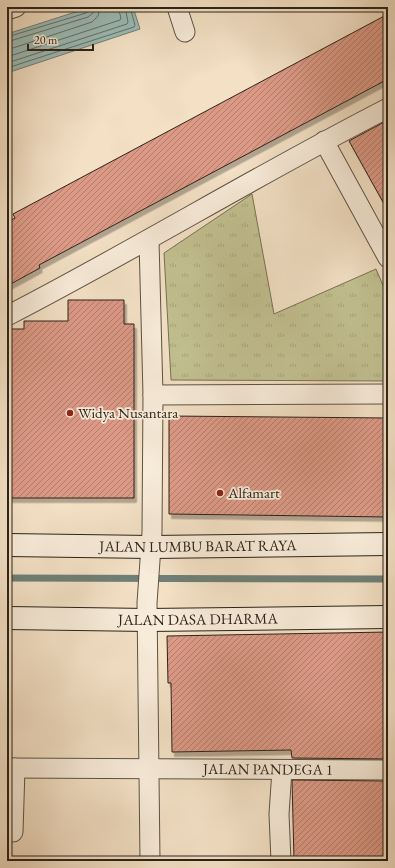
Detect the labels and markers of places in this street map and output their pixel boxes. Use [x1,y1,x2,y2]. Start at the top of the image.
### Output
place label: Widya Nusantara [78,403,178,422]
marker: Widya Nusantara [65,408,75,418]
place label: Alfamart [227,483,280,502]
marker: Alfamart [215,488,225,498]

